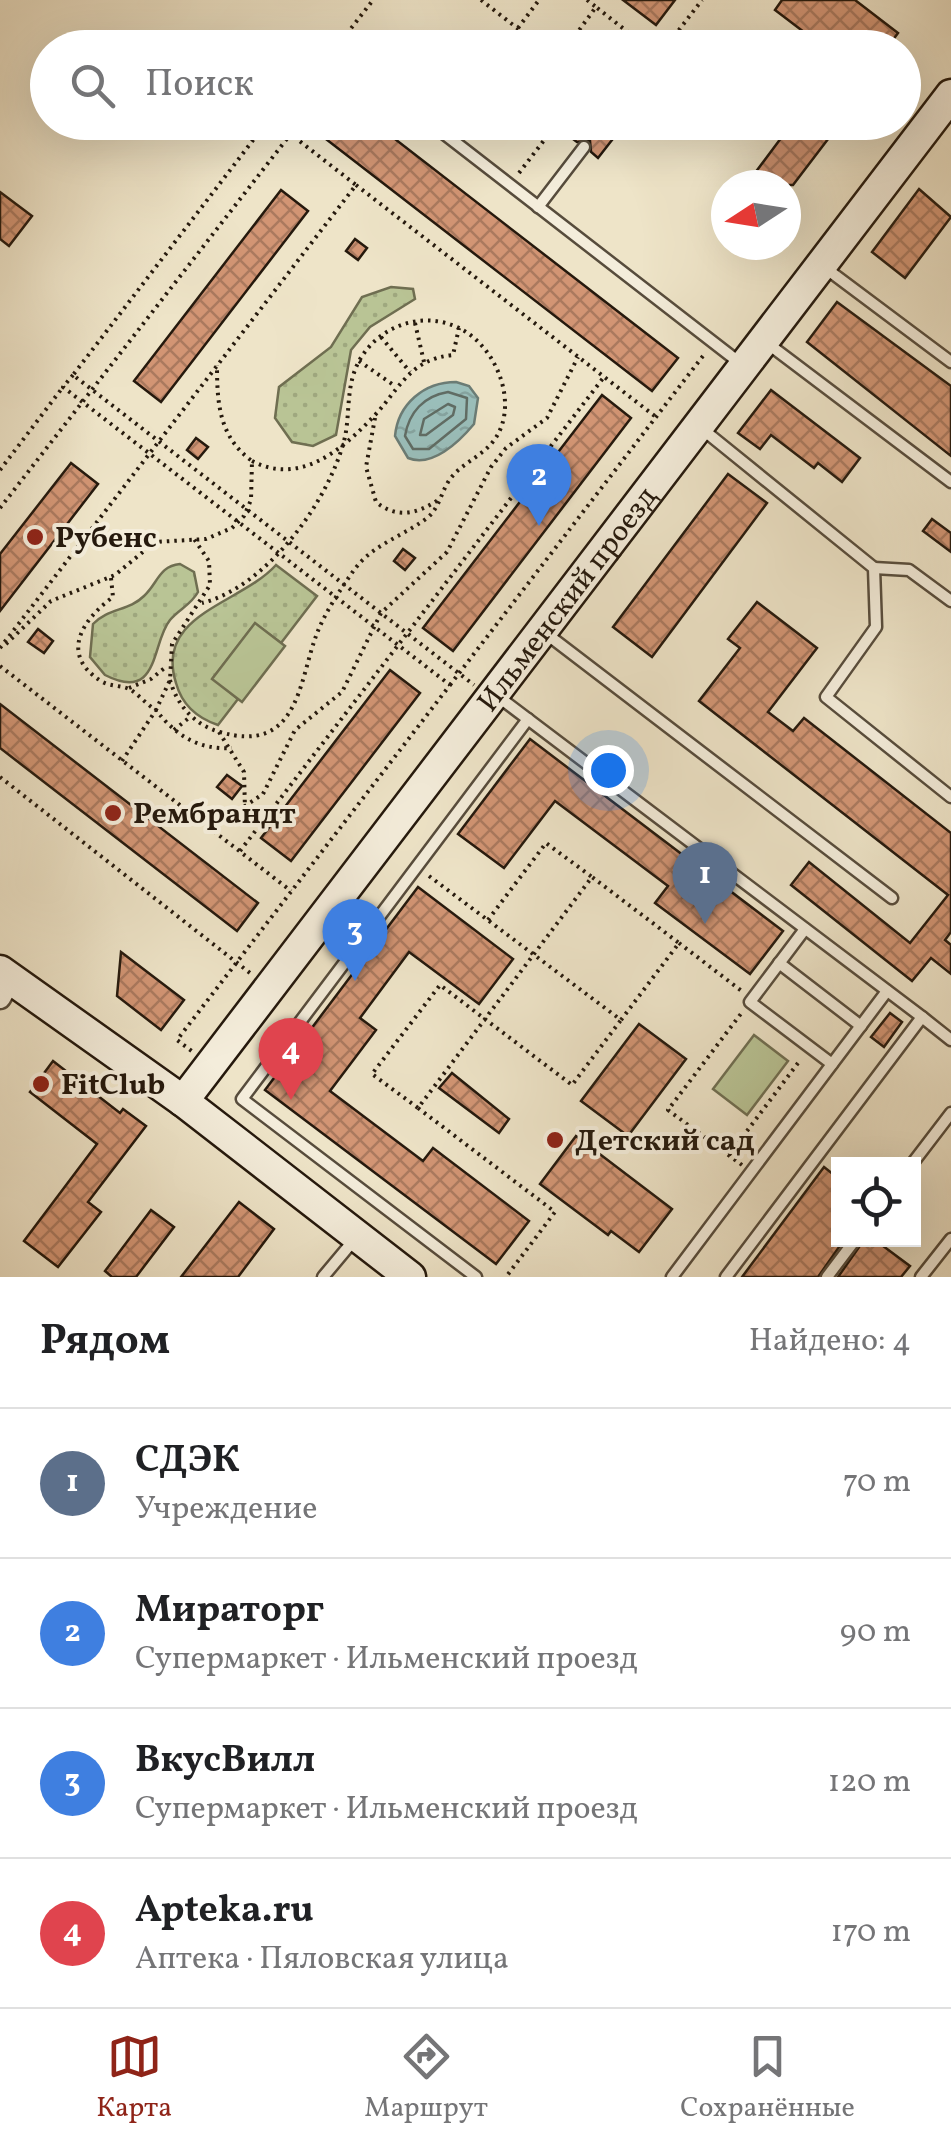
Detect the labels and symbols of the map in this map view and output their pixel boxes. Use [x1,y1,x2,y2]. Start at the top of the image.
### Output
north arrow [711,170,801,260]
pin: 2 [506,444,572,526]
street label: Ильменский проезд [468,478,668,722]
place label: Рубенс [55,518,157,560]
marker: Рубенс [24,526,46,548]
your location [583,745,634,796]
place label: Рембрандт [133,794,296,836]
marker: Рембрандт [102,802,124,824]
pin: 1 [672,842,738,924]
pin: 3 [322,898,388,981]
pin: 4 [258,1018,324,1100]
place label: FitClub [61,1065,165,1107]
marker: FitClub [30,1073,52,1095]
place label: Детский сад [575,1121,755,1163]
marker: Детский сад [544,1129,566,1151]

